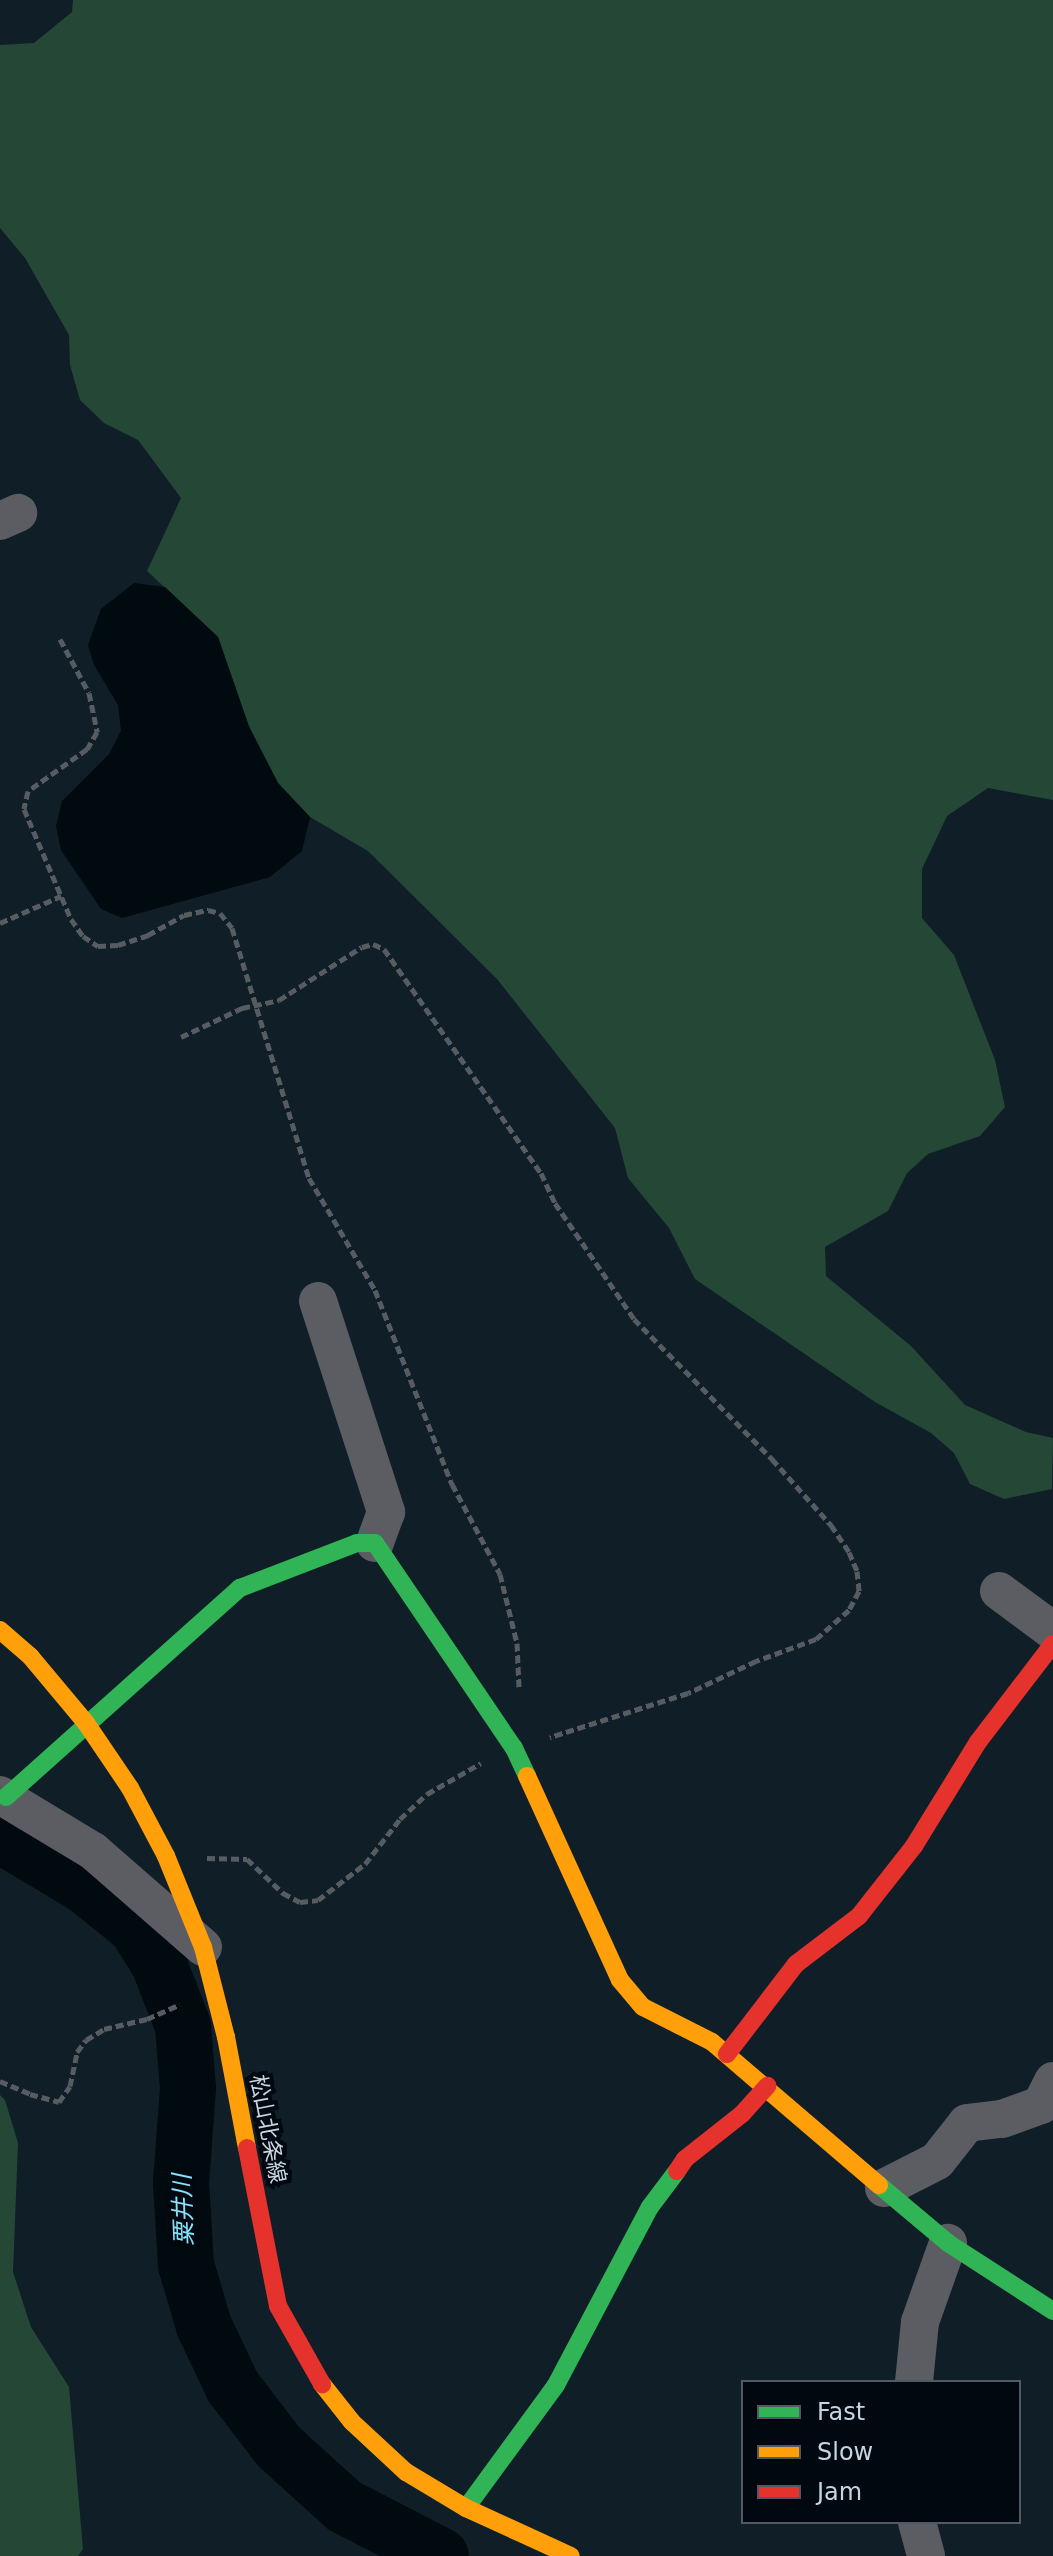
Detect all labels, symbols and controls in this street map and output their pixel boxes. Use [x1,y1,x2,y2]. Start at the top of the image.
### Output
street label: 松山北条線 [245,2072,291,2186]
water label: 粟井川 [168,2174,200,2246]
legend [741,2380,1021,2524]
text: Fast [817,2398,865,2426]
text: Slow [817,2438,873,2466]
text: Jam [817,2478,862,2506]

